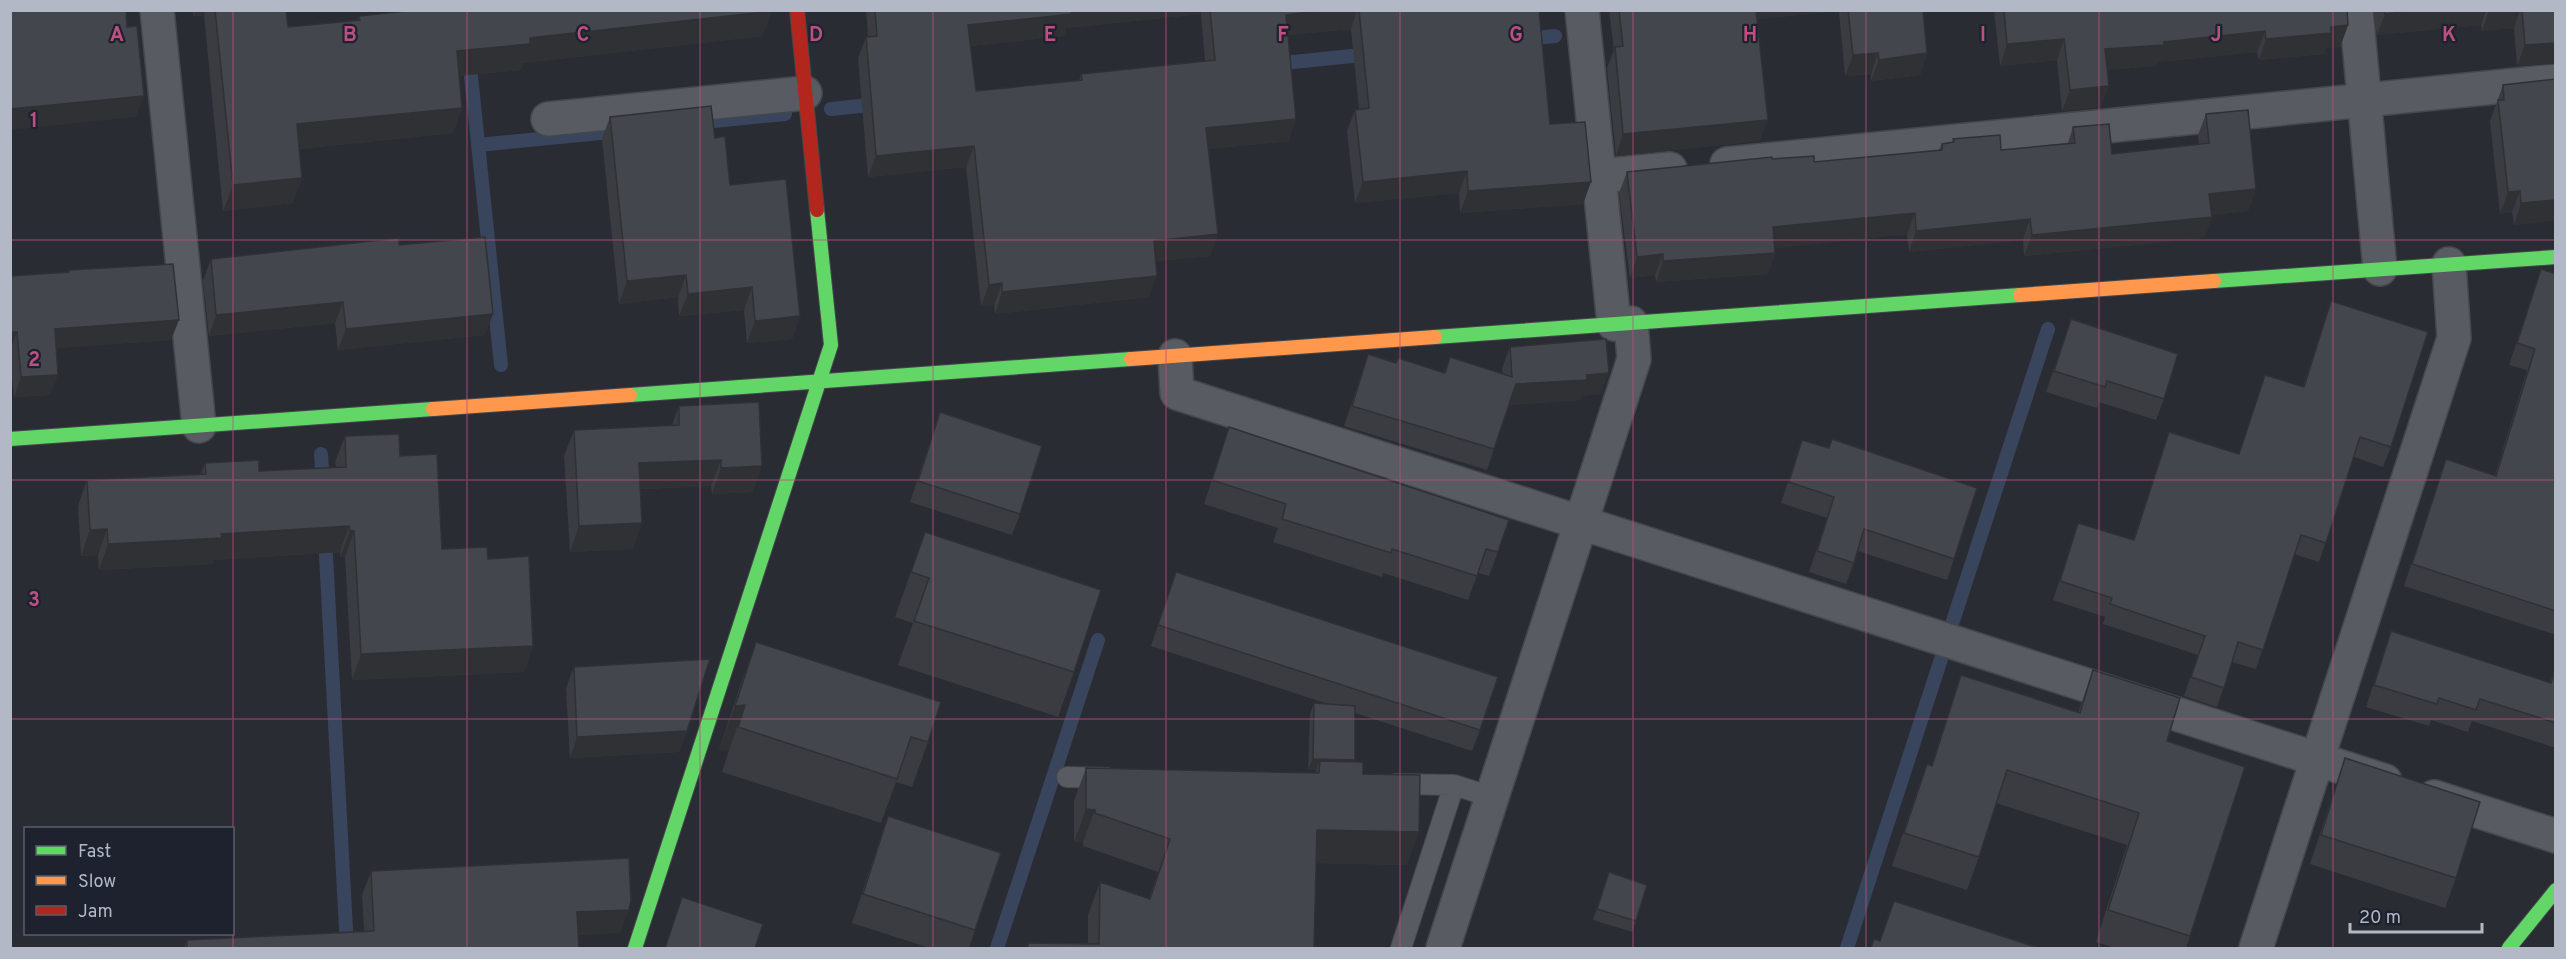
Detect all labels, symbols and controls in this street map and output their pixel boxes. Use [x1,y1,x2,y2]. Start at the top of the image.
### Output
text: A [110,23,124,49]
text: B [343,23,357,49]
text: C [577,23,589,49]
text: D [809,23,823,49]
text: E [1044,23,1056,49]
text: F [1277,23,1289,49]
text: G [1509,23,1523,49]
text: H [1743,23,1757,49]
text: I [1980,23,1986,49]
text: J [2210,23,2222,49]
text: K [2442,23,2456,49]
text: 1 [30,109,38,135]
text: 2 [28,348,40,374]
text: 3 [28,588,40,614]
legend [24,827,234,935]
text: Fast [78,841,111,864]
text: Slow [78,871,116,894]
scale bar [2350,896,2482,934]
text: Jam [78,901,113,924]
text: 20 m [2359,907,2401,930]

